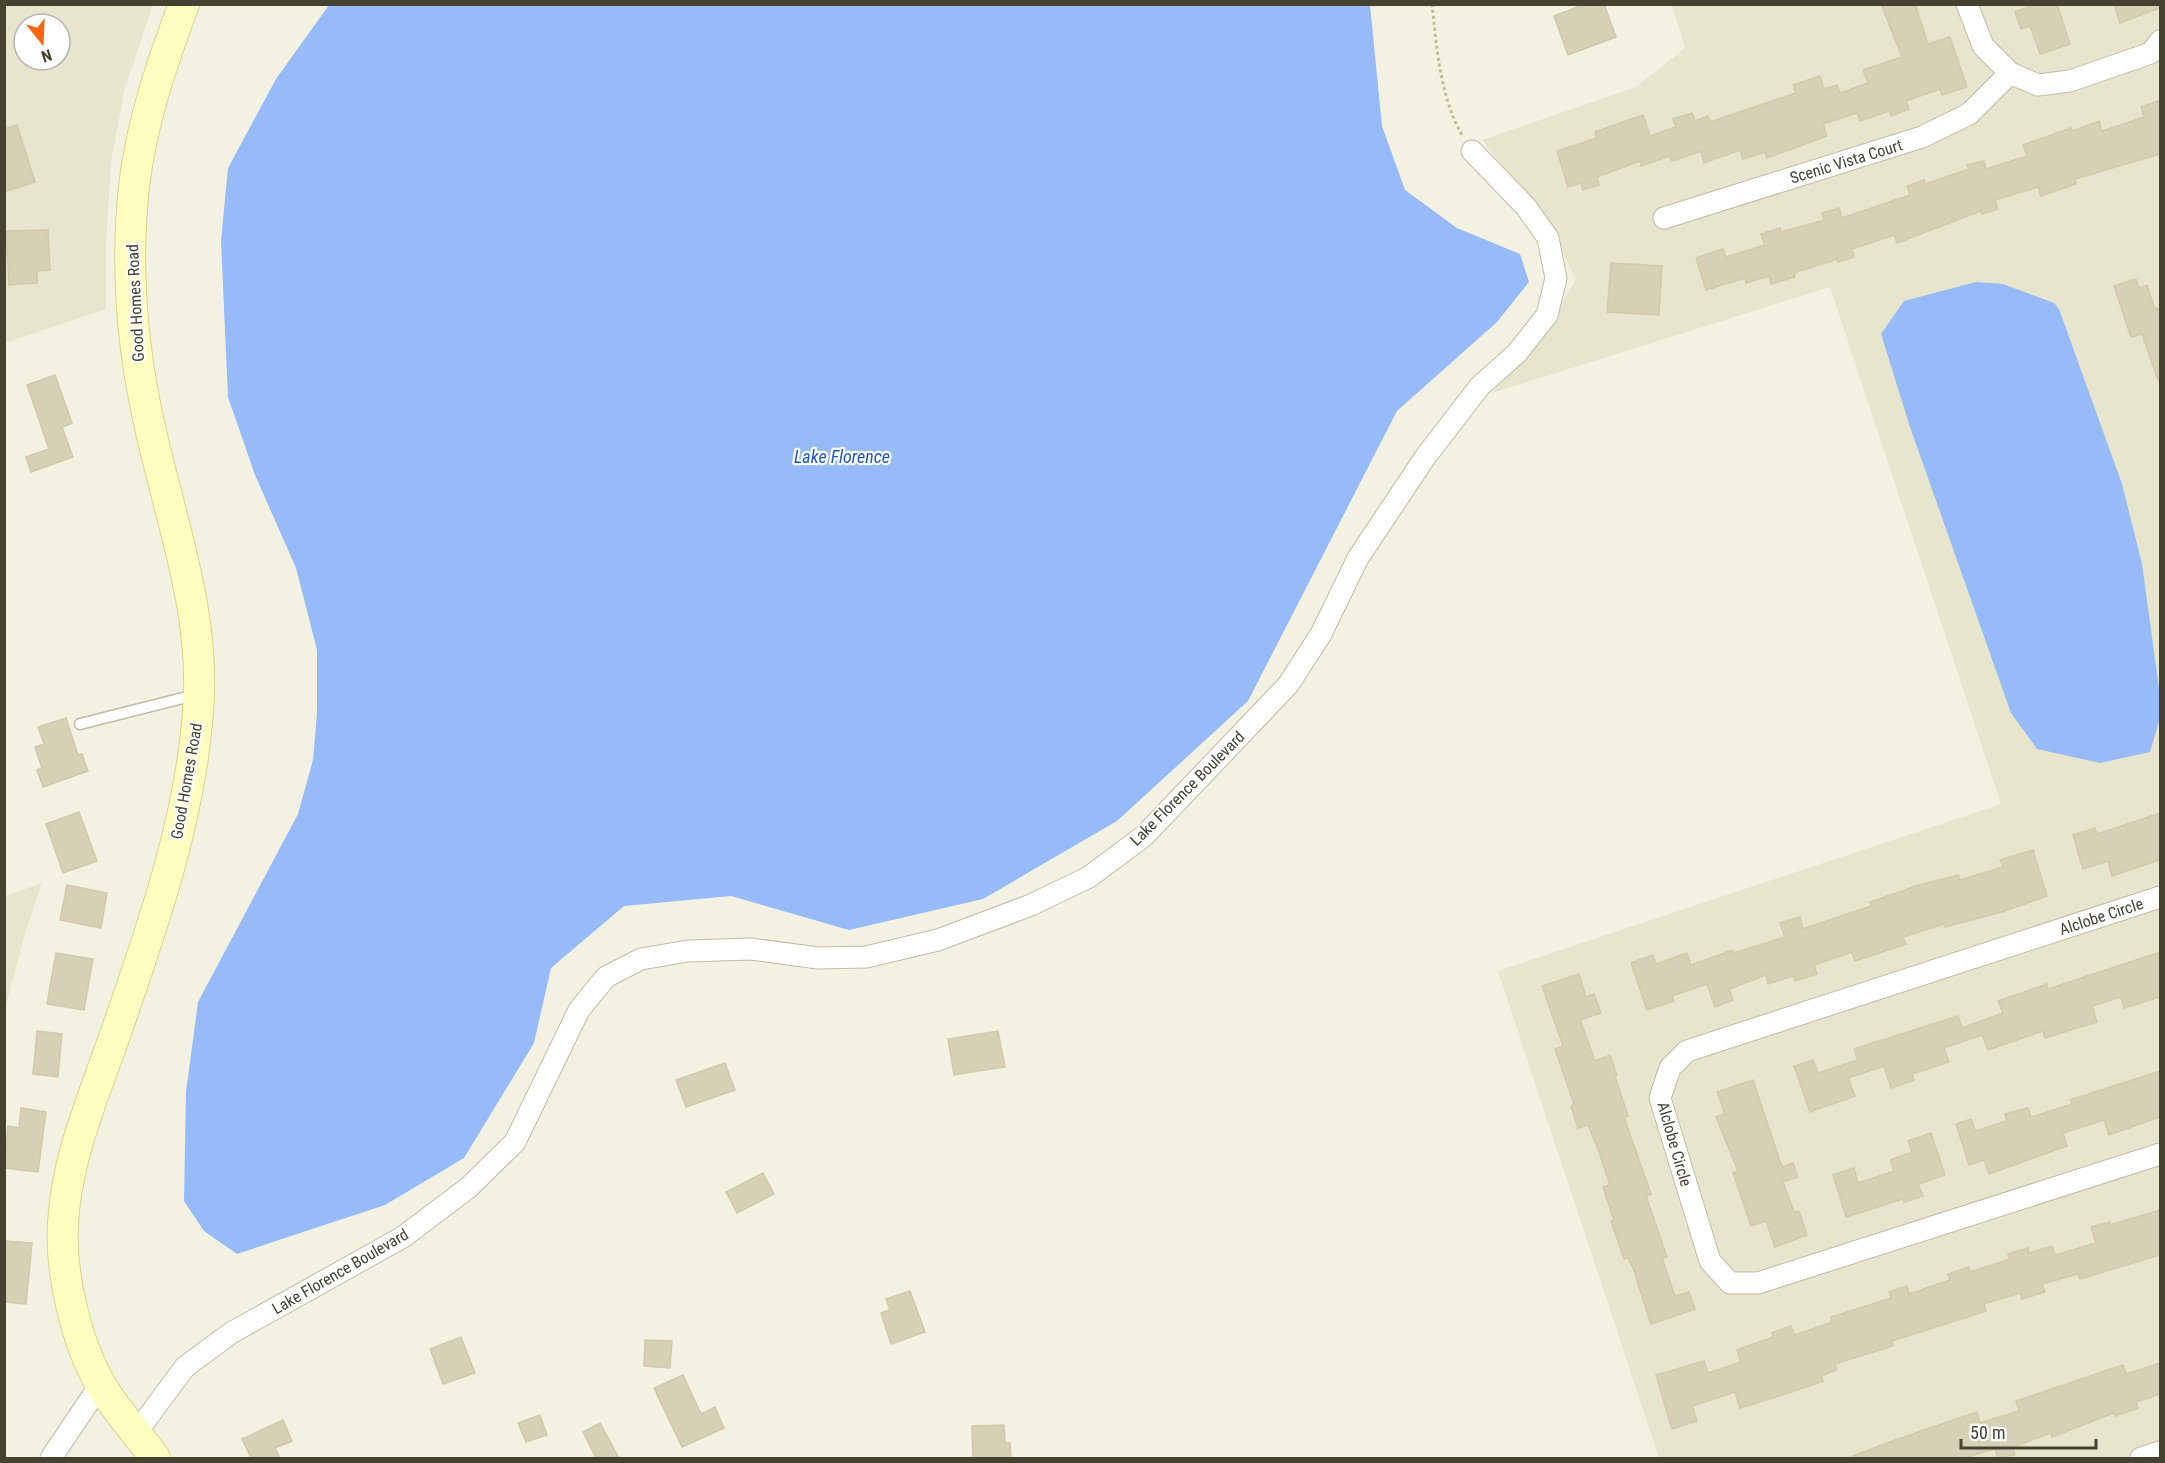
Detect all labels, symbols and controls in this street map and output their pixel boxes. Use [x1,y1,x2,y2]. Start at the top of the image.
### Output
north arrow [12,12,72,72]
text: N [39,45,54,66]
street label: Scenic Vista Court [1788,135,1905,188]
street label: Good Homes Road [123,244,148,362]
water label: Lake Florence [794,446,890,467]
street label: Good Homes Road [167,721,206,841]
street label: Lake Florence Boulevard [1126,727,1249,850]
street label: Alclobe Circle [2057,894,2146,939]
street label: Alclobe Circle [1653,1100,1696,1189]
street label: Lake Florence Boulevard [269,1225,412,1318]
scale bar [1961,1412,2096,1450]
text: 50 m [1970,1422,2005,1443]

